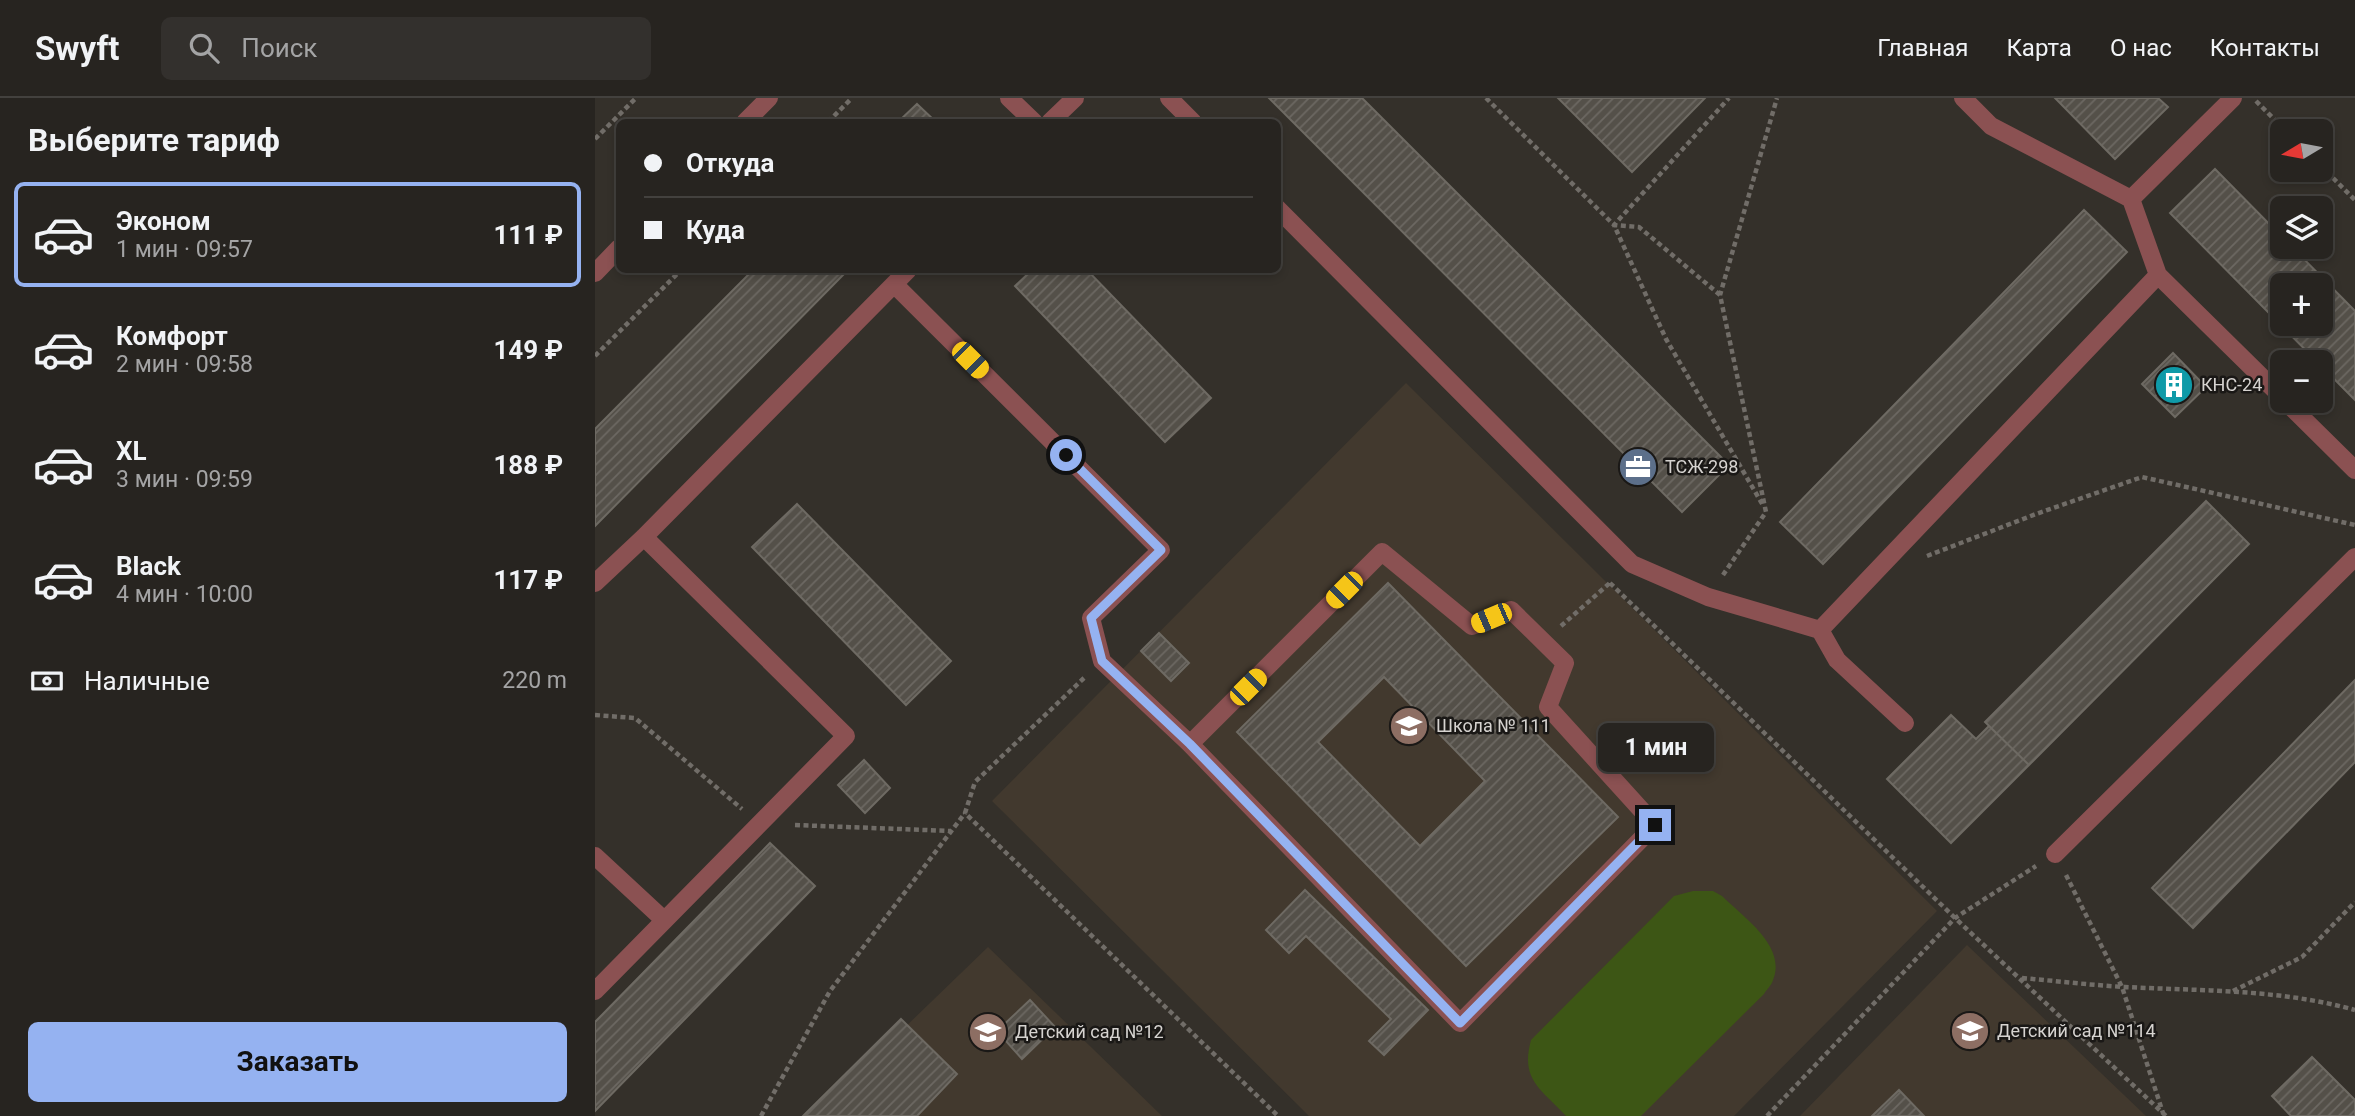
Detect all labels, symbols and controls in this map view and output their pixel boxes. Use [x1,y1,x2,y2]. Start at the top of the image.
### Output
search box [161,17,651,80]
text: Swyft [35,29,119,68]
icon: search [185,29,223,67]
text: Поиск [241,33,317,63]
text: Главная [1877,34,1968,62]
text: Карта [2006,34,2072,62]
text: О нас [2110,34,2172,62]
text: Контакты [2210,34,2320,62]
north arrow [2270,119,2333,182]
map controls [2270,119,2333,413]
text: Выберите тариф [28,121,280,159]
text: Откуда [686,148,775,178]
button: layers [2270,196,2333,259]
icon: car [32,203,95,266]
text: Эконом [116,206,211,236]
text: Куда [686,215,745,245]
text: 111 ₽ [493,220,563,250]
text: 1 мин · 09:57 [116,236,253,263]
button: + [2270,273,2333,336]
icon: car [32,318,95,381]
text: Комфорт [116,321,228,351]
text: 149 ₽ [493,335,563,365]
car [948,338,993,382]
button: − [2270,350,2333,413]
text: 2 мин · 09:58 [116,351,253,378]
building icon: КНС-24 [2153,364,2195,406]
place label: КНС-24 [2201,374,2262,395]
icon: car [32,433,95,496]
text: XL [116,436,147,466]
route start [1050,439,1082,471]
office icon: ТСЖ-298 [1617,446,1659,488]
text: 188 ₽ [493,450,563,480]
place label: ТСЖ-298 [1665,456,1738,477]
text: 3 мин · 09:59 [116,466,253,493]
icon: car [32,548,95,611]
text: Black [116,551,181,581]
text: 117 ₽ [493,565,563,595]
car [1322,568,1367,612]
text: 4 мин · 10:00 [116,581,253,608]
car [1468,600,1515,636]
icon: cash [28,662,66,700]
car [1226,665,1271,709]
text: Наличные [84,666,210,696]
text: 220 m [502,667,567,694]
school or university icon: Школа № 111 [1388,705,1430,747]
place label: Школа № 111 [1436,715,1551,736]
callout: 1 мин [1597,724,1713,772]
text: 1 мин [1625,734,1687,761]
route end [1639,809,1671,841]
school or university icon: Детский сад №114 [1949,1010,1991,1052]
school or university icon: Детский сад №12 [967,1011,1009,1053]
place label: Детский сад №114 [1997,1020,2156,1041]
place label: Детский сад №12 [1015,1021,1164,1042]
button: Заказать [28,1022,567,1102]

